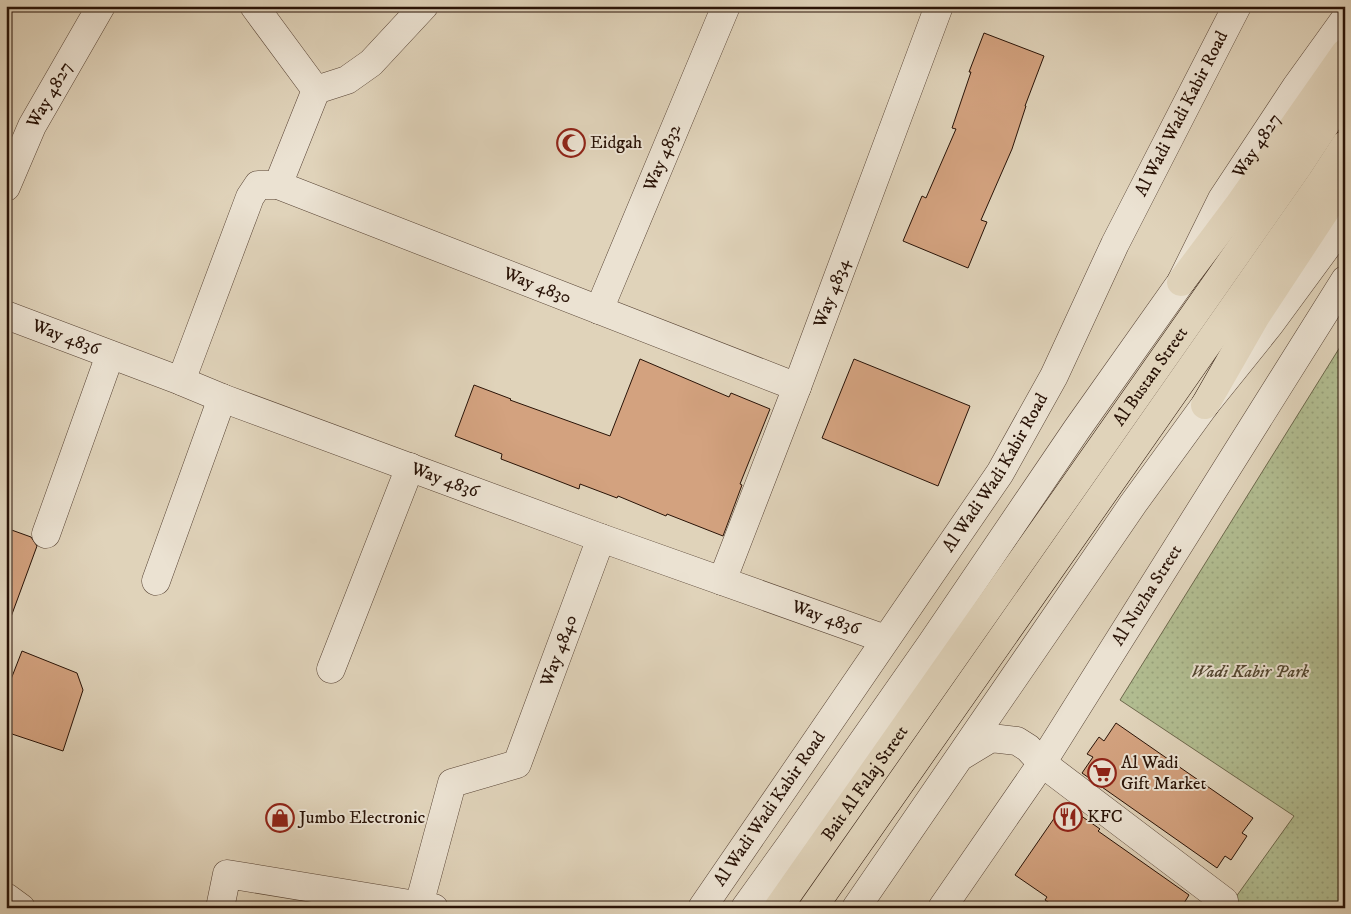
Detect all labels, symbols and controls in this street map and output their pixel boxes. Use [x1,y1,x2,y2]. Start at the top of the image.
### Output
street label: Al Wadi Wadi Kabir Road [1130,27,1233,200]
street label: Way 4827 [22,58,77,133]
street label: Way 4827 [1227,110,1286,183]
street label: Way 4832 [639,121,686,195]
mosque icon: Eidgah [556,128,586,158]
place label: Eidgah [590,132,643,154]
street label: Way 4834 [809,255,855,332]
street label: Way 4830 [499,262,574,309]
street label: Way 4836 [28,314,104,361]
street label: Al Bustan Street [1108,323,1193,431]
street label: Al Wadi Wadi Kabir Road [938,390,1053,557]
street label: Way 4836 [407,457,483,503]
street label: Al Nuzha Street [1107,541,1187,650]
street label: Way 4836 [788,595,863,640]
street label: Way 4840 [535,612,582,691]
park label: Wadi Kabir Park [1191,661,1310,683]
street label: Bait Al Falaj Street [817,721,913,846]
street label: Al Wadi Wadi Kabir Road [709,727,831,891]
place label: Al Wadi Gift Market [1121,752,1207,795]
supermarket icon: Al Wadi Gift Market [1087,758,1117,788]
restaurant icon: KFC [1053,802,1083,832]
shop icon: Jumbo Electronic [265,803,295,833]
place label: KFC [1087,806,1123,828]
place label: Jumbo Electronic [297,807,426,829]

